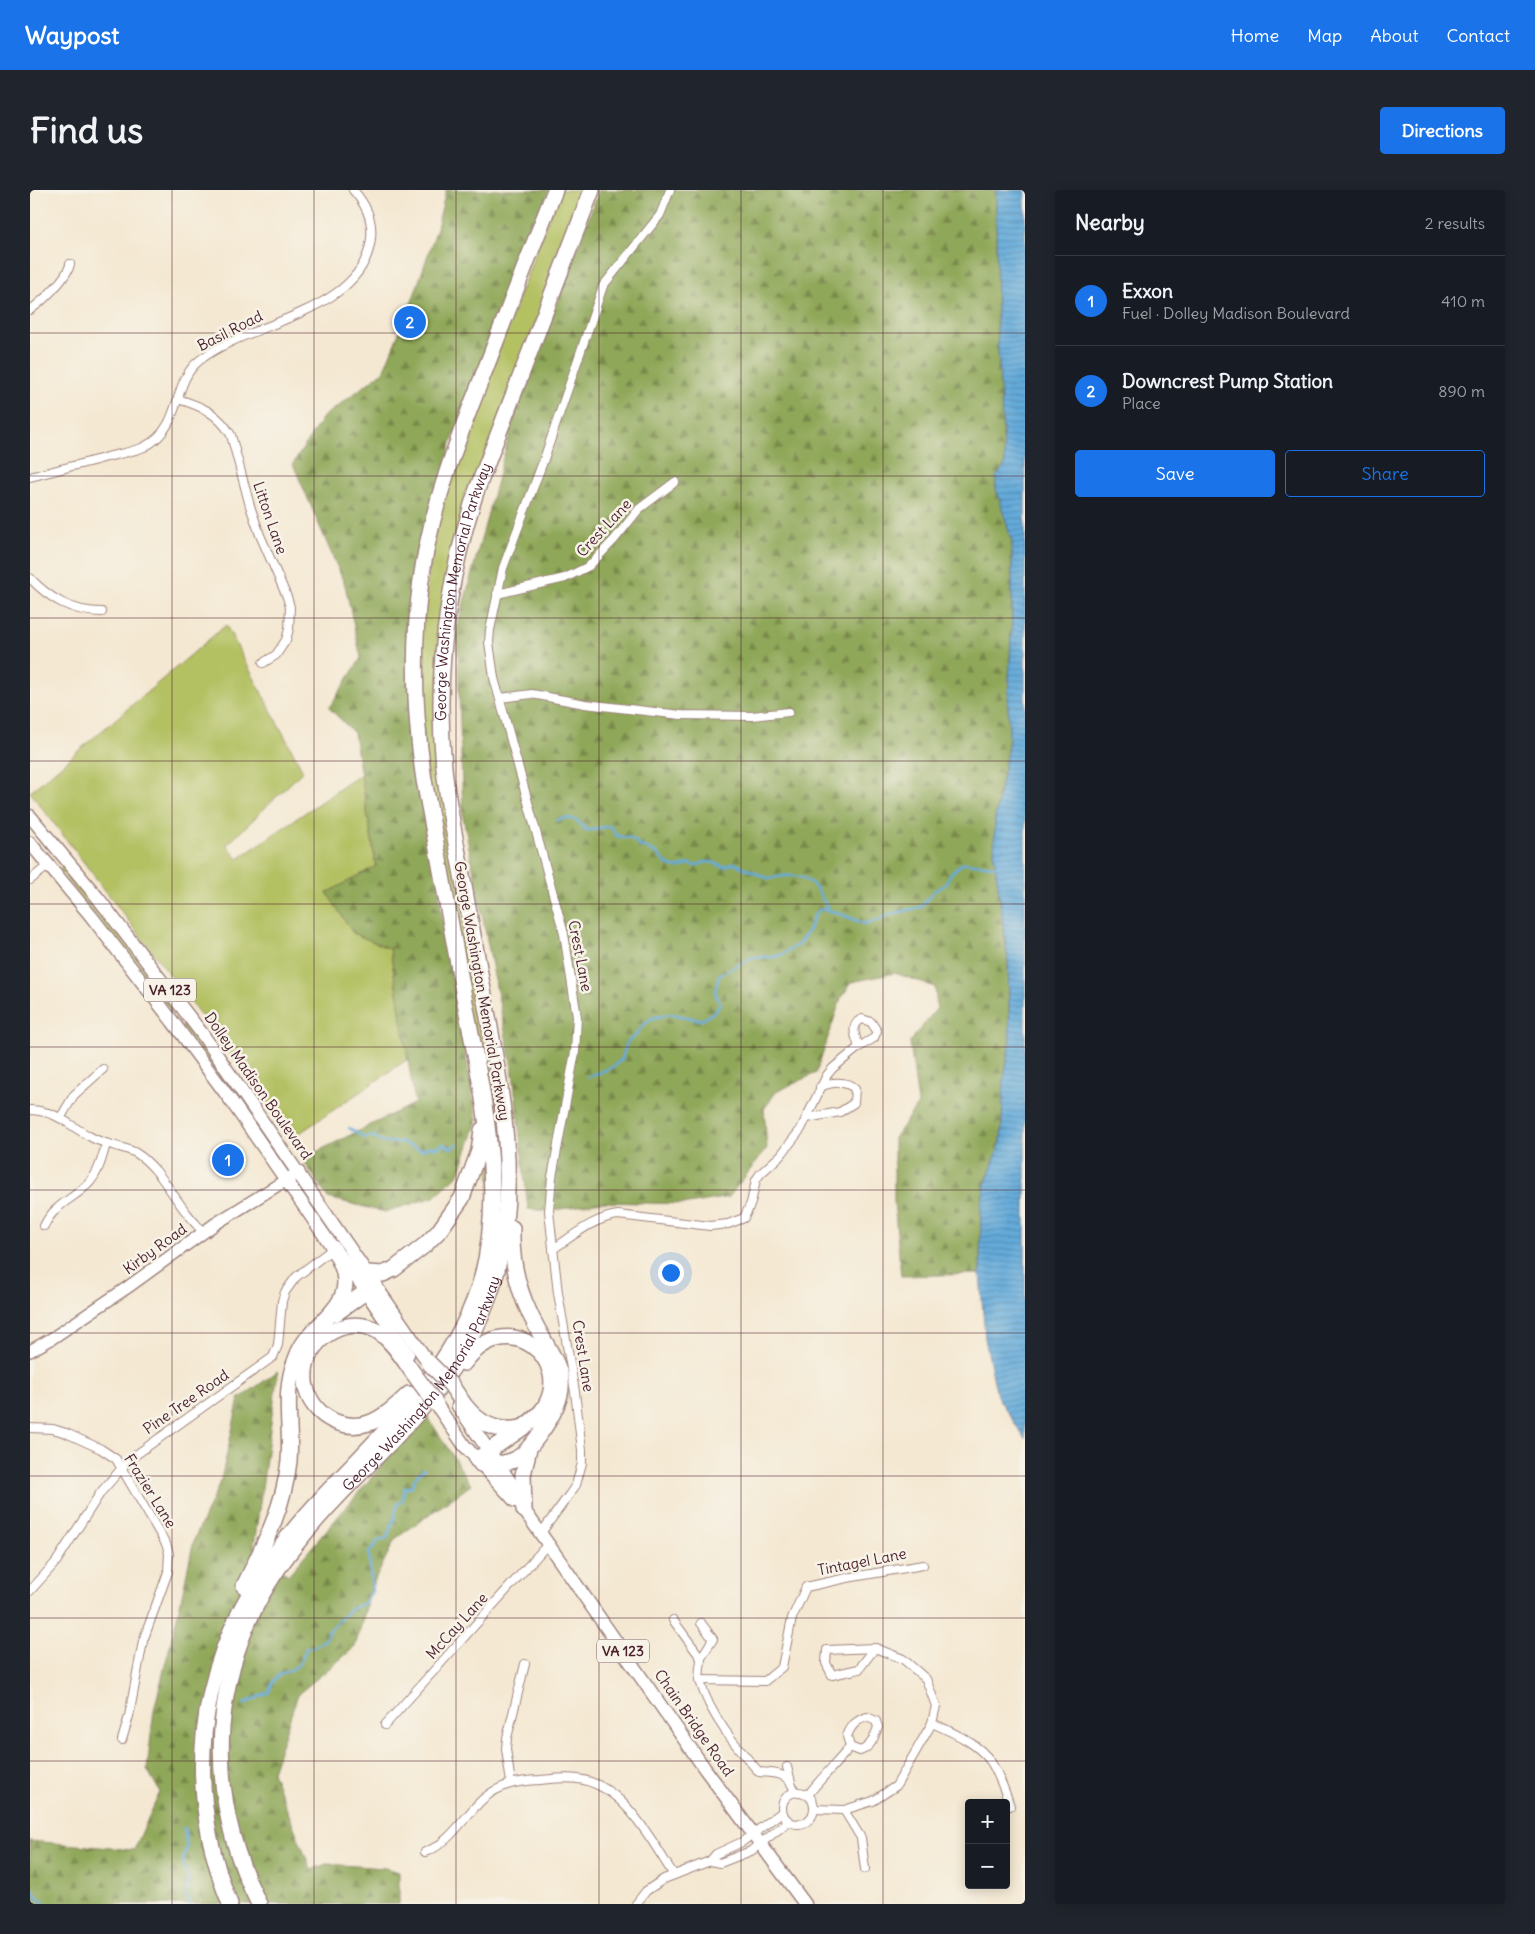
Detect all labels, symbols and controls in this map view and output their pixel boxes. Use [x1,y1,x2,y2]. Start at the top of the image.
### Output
text: Waypost [25,20,119,50]
text: Home [1231,24,1279,47]
text: Map [1307,24,1342,47]
text: About [1370,24,1418,47]
text: Contact [1446,24,1510,47]
button: Directions [1380,107,1505,154]
text: Find us [30,108,143,152]
text: Nearby [1075,209,1145,236]
text: 2 results [1425,213,1485,233]
text: Exxon [1122,279,1173,303]
text: 1 [1088,291,1094,311]
text: 410 m [1441,291,1485,311]
pin: 2 [394,303,426,341]
text: Fuel · Dolley Madison Boulevard [1122,303,1350,323]
street label: Basil Road [194,306,266,355]
text: Downcrest Pump Station [1122,369,1333,393]
text: 2 [1087,381,1095,401]
text: 890 m [1438,381,1485,401]
text: Place [1122,393,1161,413]
button: Save [1075,450,1275,497]
button: Share [1285,450,1485,497]
street label: George Washington Memorial Parkway [431,460,495,721]
street label: Litton Lane [249,479,292,557]
street label: Crest Lane [572,495,635,561]
street label: George Washington Memorial Parkway [450,860,515,1122]
street label: Crest Lane [564,919,597,993]
road number: VA 123 [144,978,196,1002]
street label: Dolley Madison Boulevard [200,1008,317,1163]
pin: 1 [212,1141,244,1179]
street label: Kirby Road [119,1219,190,1278]
your location [658,1260,684,1286]
street label: George Washington Memorial Parkway [338,1274,504,1495]
street label: Crest Lane [568,1319,599,1393]
street label: Pine Tree Road [139,1365,232,1438]
street label: Frazier Lane [120,1450,181,1531]
street label: Tintagel Lane [816,1544,908,1579]
street label: McCay Lane [422,1588,492,1663]
road number: VA 123 [597,1640,649,1662]
street label: Chain Bridge Road [650,1666,738,1780]
map controls [965,1799,1010,1889]
button: + [965,1799,1010,1844]
button: − [965,1844,1010,1889]

